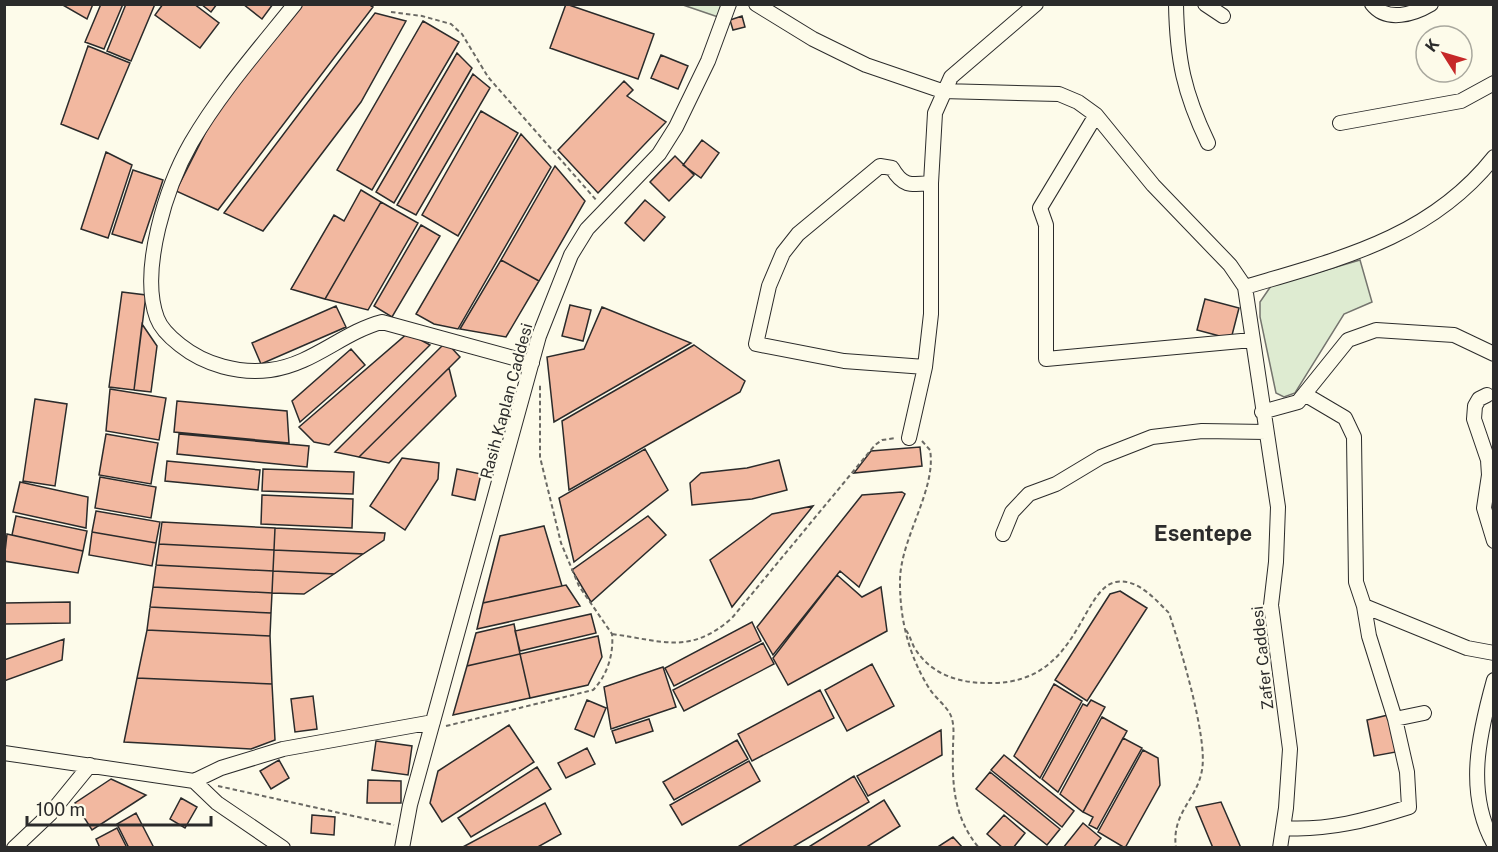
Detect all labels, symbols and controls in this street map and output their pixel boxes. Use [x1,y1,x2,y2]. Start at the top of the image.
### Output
north arrow [1414,24,1474,84]
text: K [1421,35,1444,56]
street label: Rasih Kaplan Caddesi [477,321,536,481]
district label: Esentepe [1154,520,1252,546]
street label: Zafer Caddesi [1248,605,1277,711]
scale bar [27,789,212,827]
text: 100 m [36,799,85,820]

